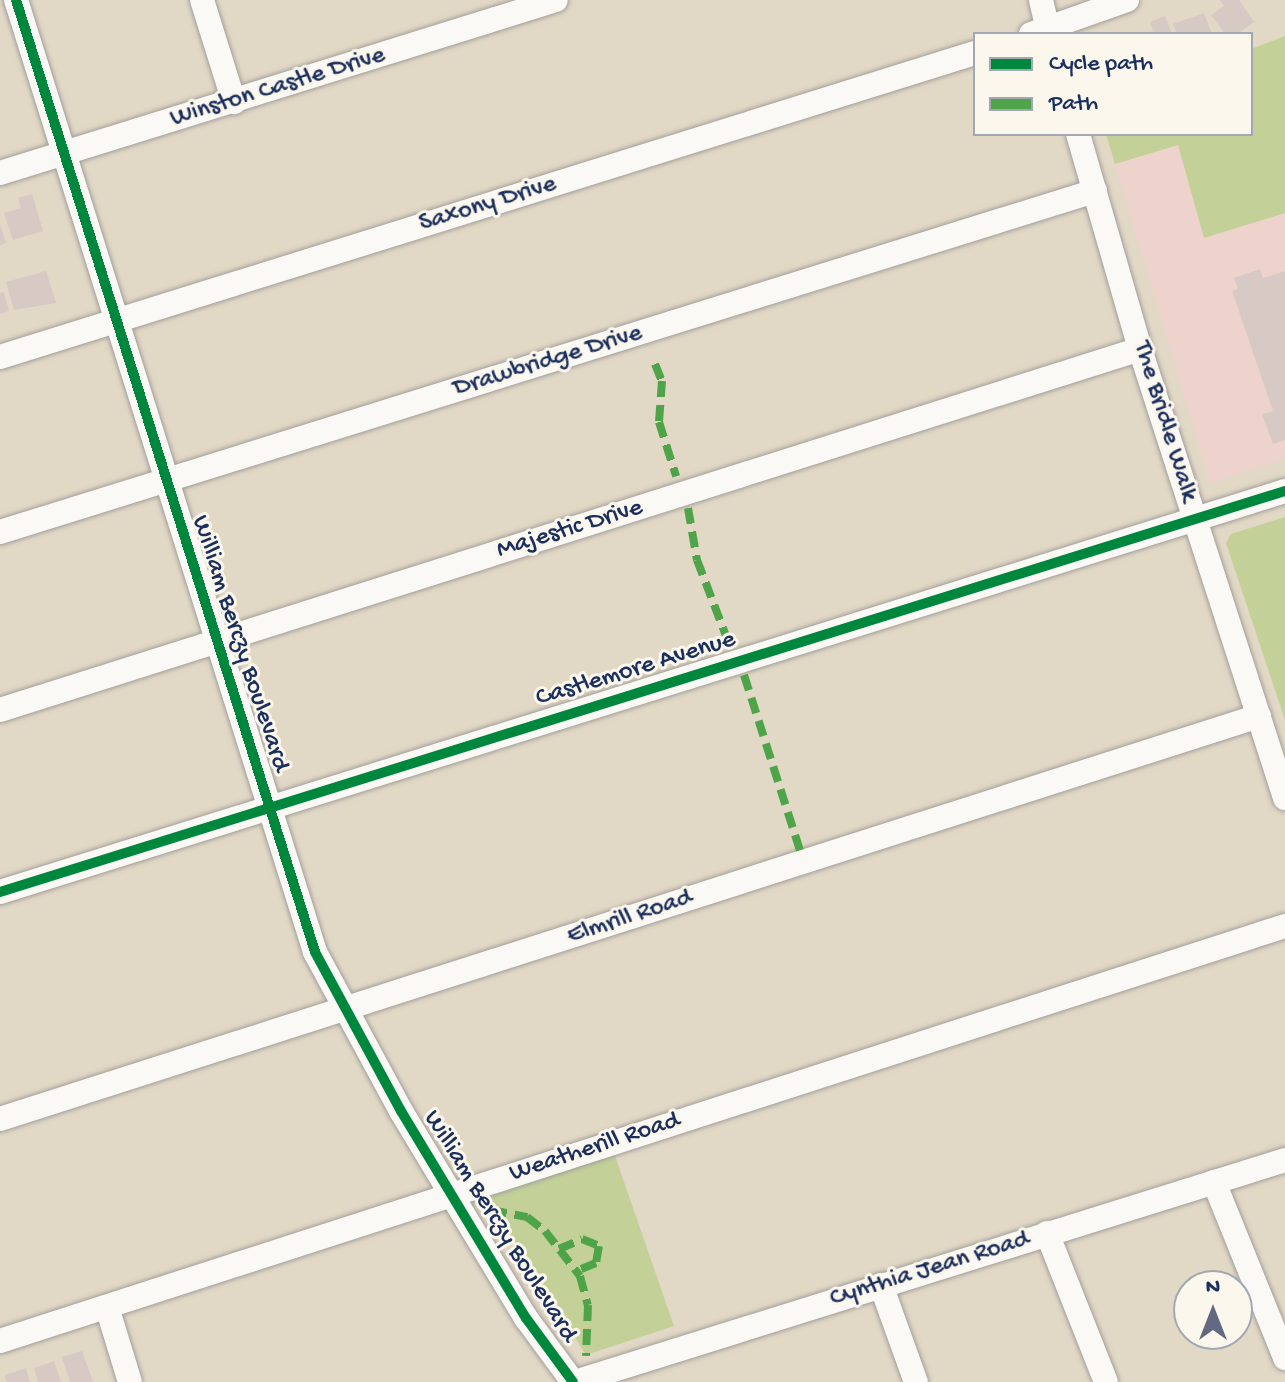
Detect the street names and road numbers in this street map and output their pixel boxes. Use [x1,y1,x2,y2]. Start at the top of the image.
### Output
street label: Winston Castle Drive [167,40,389,136]
street label: Saxony Drive [416,169,560,241]
street label: Drawbridge Drive [450,318,646,406]
street label: The Bridle Walk [1125,338,1203,506]
street label: Majestic Drive [493,493,647,567]
street label: William Berczy Boulevard [183,512,295,776]
street label: Castlemore Avenue [533,625,739,715]
street label: Elmrill Road [564,883,696,953]
street label: William Berczy Boulevard [415,1105,583,1349]
street label: Weatherill Road [506,1106,684,1190]
street label: Cynthia Jean Road [826,1225,1034,1315]

